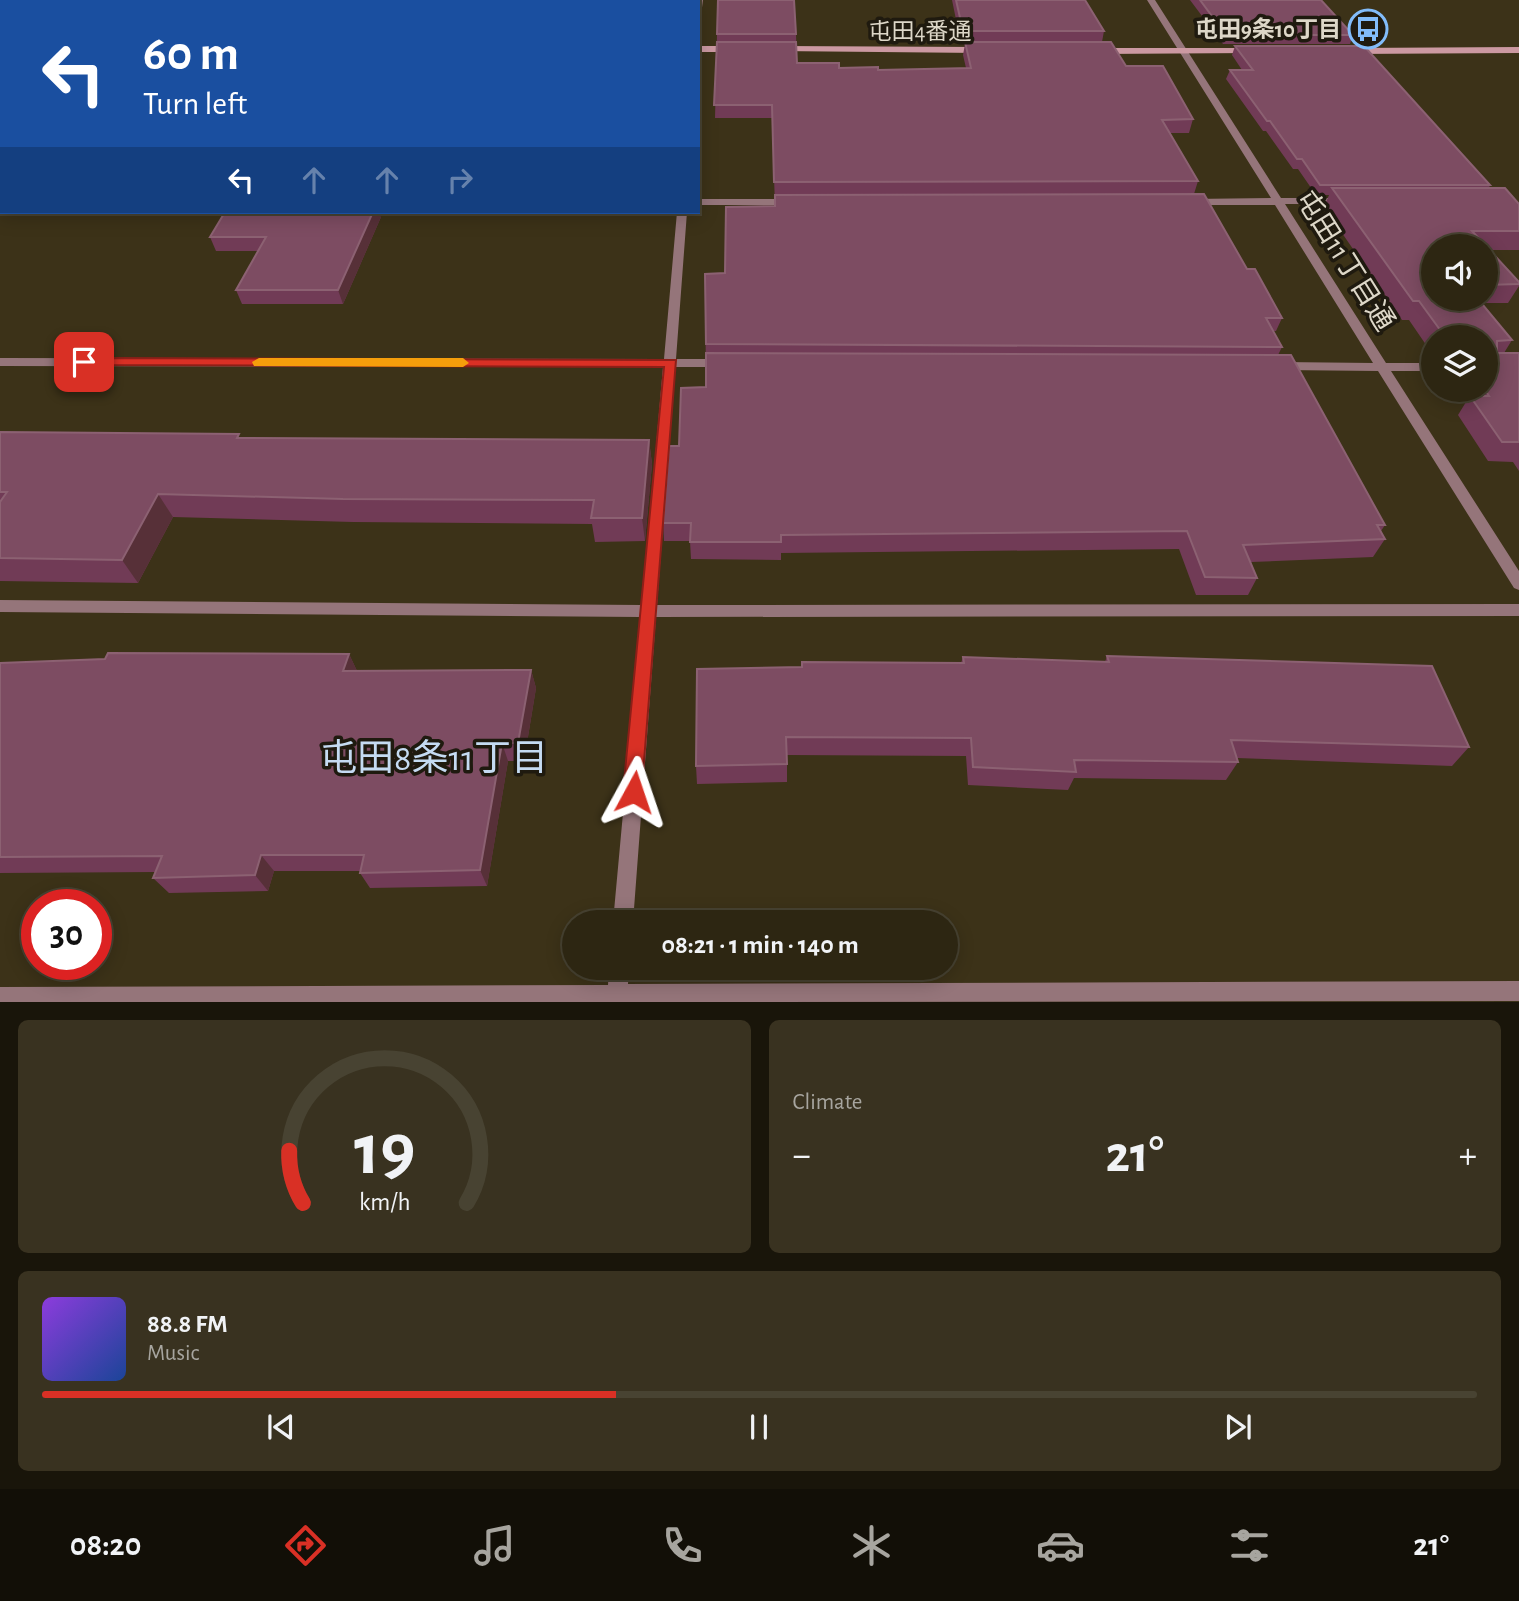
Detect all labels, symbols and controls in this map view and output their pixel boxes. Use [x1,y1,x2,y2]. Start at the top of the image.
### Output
bus stop icon: 屯田9条10丁目 [1347,8,1389,50]
place label: 屯田9条10丁目 [1195,17,1341,42]
street label: 屯田4番通 [868,19,972,44]
icon: left [28,28,119,119]
text: 60 m [143,30,239,79]
text: Turn left [143,88,247,120]
icon: left [222,161,260,199]
icon: ahead [295,161,333,199]
icon: ahead [368,161,406,199]
icon: right [441,161,479,199]
street label: 屯田11丁目通 [1290,185,1400,336]
map controls [1421,234,1498,402]
button: sound [1421,234,1498,311]
button: layers [1421,325,1498,402]
pin [54,332,114,392]
icon: arrive [65,343,103,381]
district label: 屯田8条11丁目 [320,738,548,777]
position arrow [597,755,671,829]
speed limit sign: 30 [21,889,112,980]
text: 08:21 · 1 min · 140 m [661,932,859,958]
text: Climate [793,1091,862,1114]
text: 19 [354,1115,415,1188]
text: 21° [1106,1129,1164,1181]
text: − [793,1137,811,1175]
text: + [1459,1137,1477,1175]
text: km/h [358,1189,410,1214]
text: 88.8 FM [147,1311,228,1337]
text: Music [147,1342,199,1365]
icon: previous [262,1408,300,1446]
icon: pause [740,1408,778,1446]
icon: next [1219,1408,1257,1446]
icon: directions [281,1521,330,1570]
icon: music [470,1521,519,1570]
icon: phone [658,1521,707,1570]
icon: climate [847,1521,896,1570]
icon: car [1036,1521,1085,1570]
icon: filters [1225,1521,1274,1570]
text: 08:20 [70,1529,141,1561]
text: 21° [1413,1529,1449,1561]

